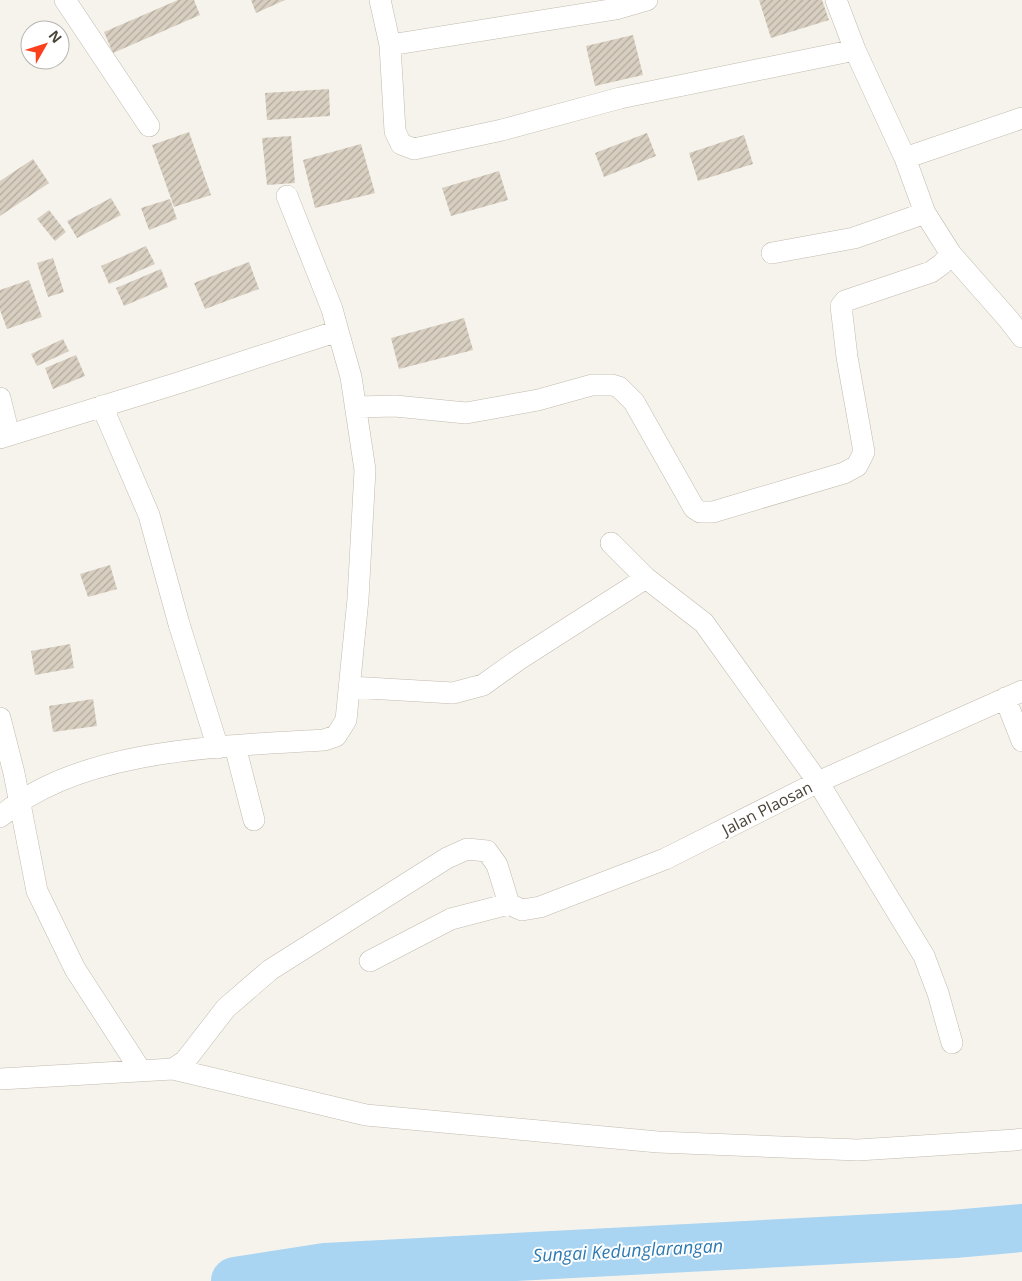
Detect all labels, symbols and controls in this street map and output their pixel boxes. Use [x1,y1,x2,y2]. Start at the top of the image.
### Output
north arrow [20,20,70,70]
text: N [45,26,66,47]
street label: Jalan Plaosan [716,776,816,841]
water label: Sungai Kedunglarangan [532,1233,724,1267]

